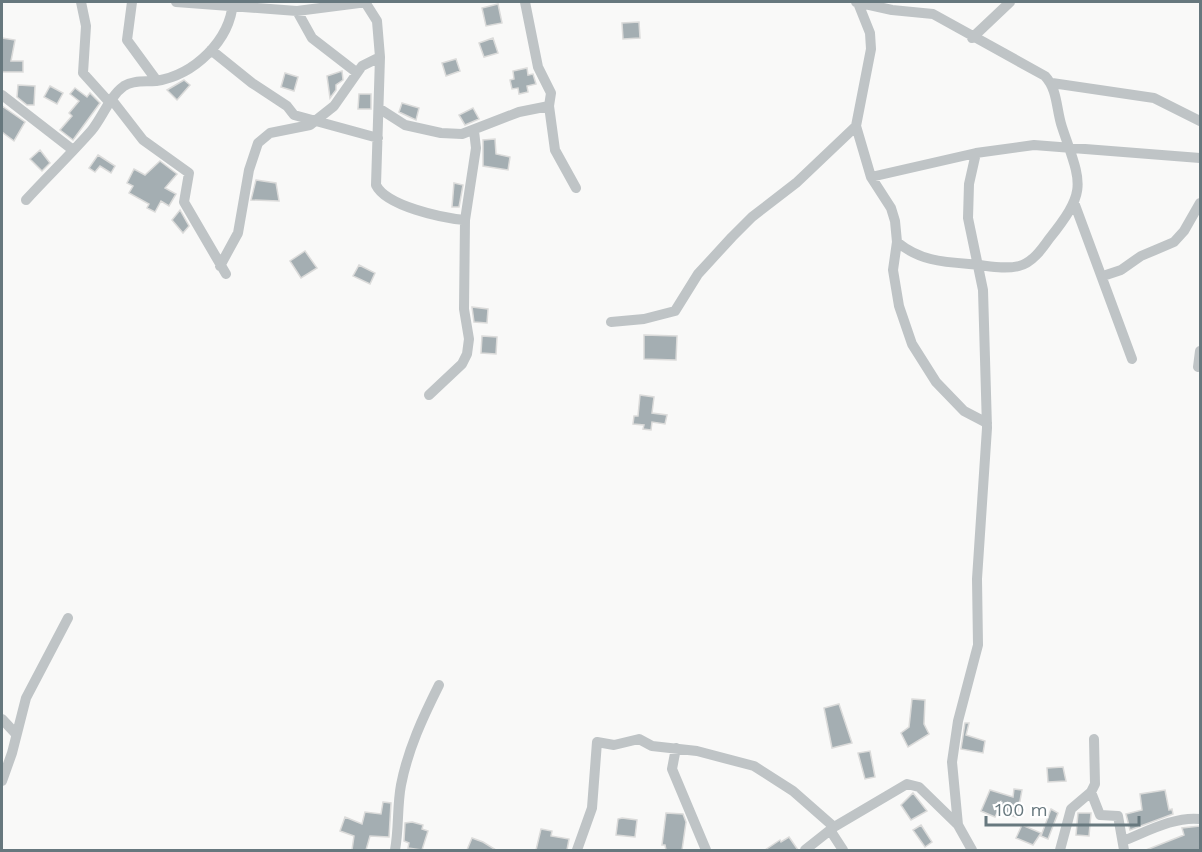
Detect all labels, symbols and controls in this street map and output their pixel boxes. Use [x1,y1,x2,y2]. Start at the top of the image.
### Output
scale bar [986,789,1139,827]
text: 100 m [995,799,1048,820]

